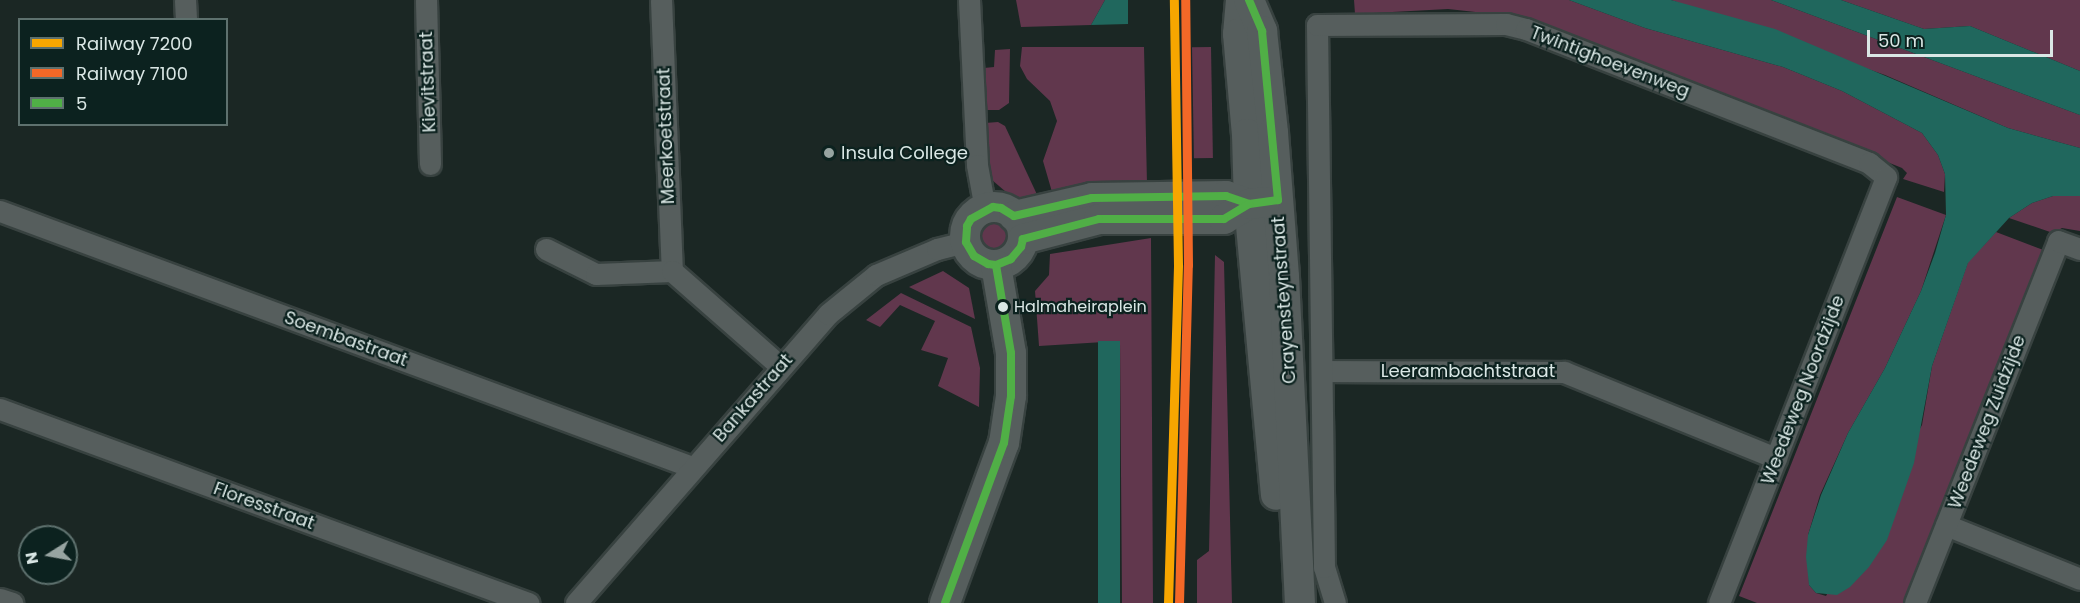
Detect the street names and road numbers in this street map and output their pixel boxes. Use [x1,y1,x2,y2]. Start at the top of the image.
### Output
street label: Twintighoevenweg [1527,22,1693,102]
street label: Kievitstraat [415,31,441,133]
street label: Meerkoetstraat [653,67,679,205]
street label: Crayensteynstraat [1267,215,1301,385]
street label: Weedeweg Noordzijde [1757,292,1849,488]
street label: Soembastraat [281,307,411,371]
street label: Weedeweg Zuidzijde [1944,332,2030,512]
street label: Bankastraat [709,350,797,446]
street label: Leerambachtstraat [1381,360,1555,382]
street label: Floresstraat [211,478,317,534]

